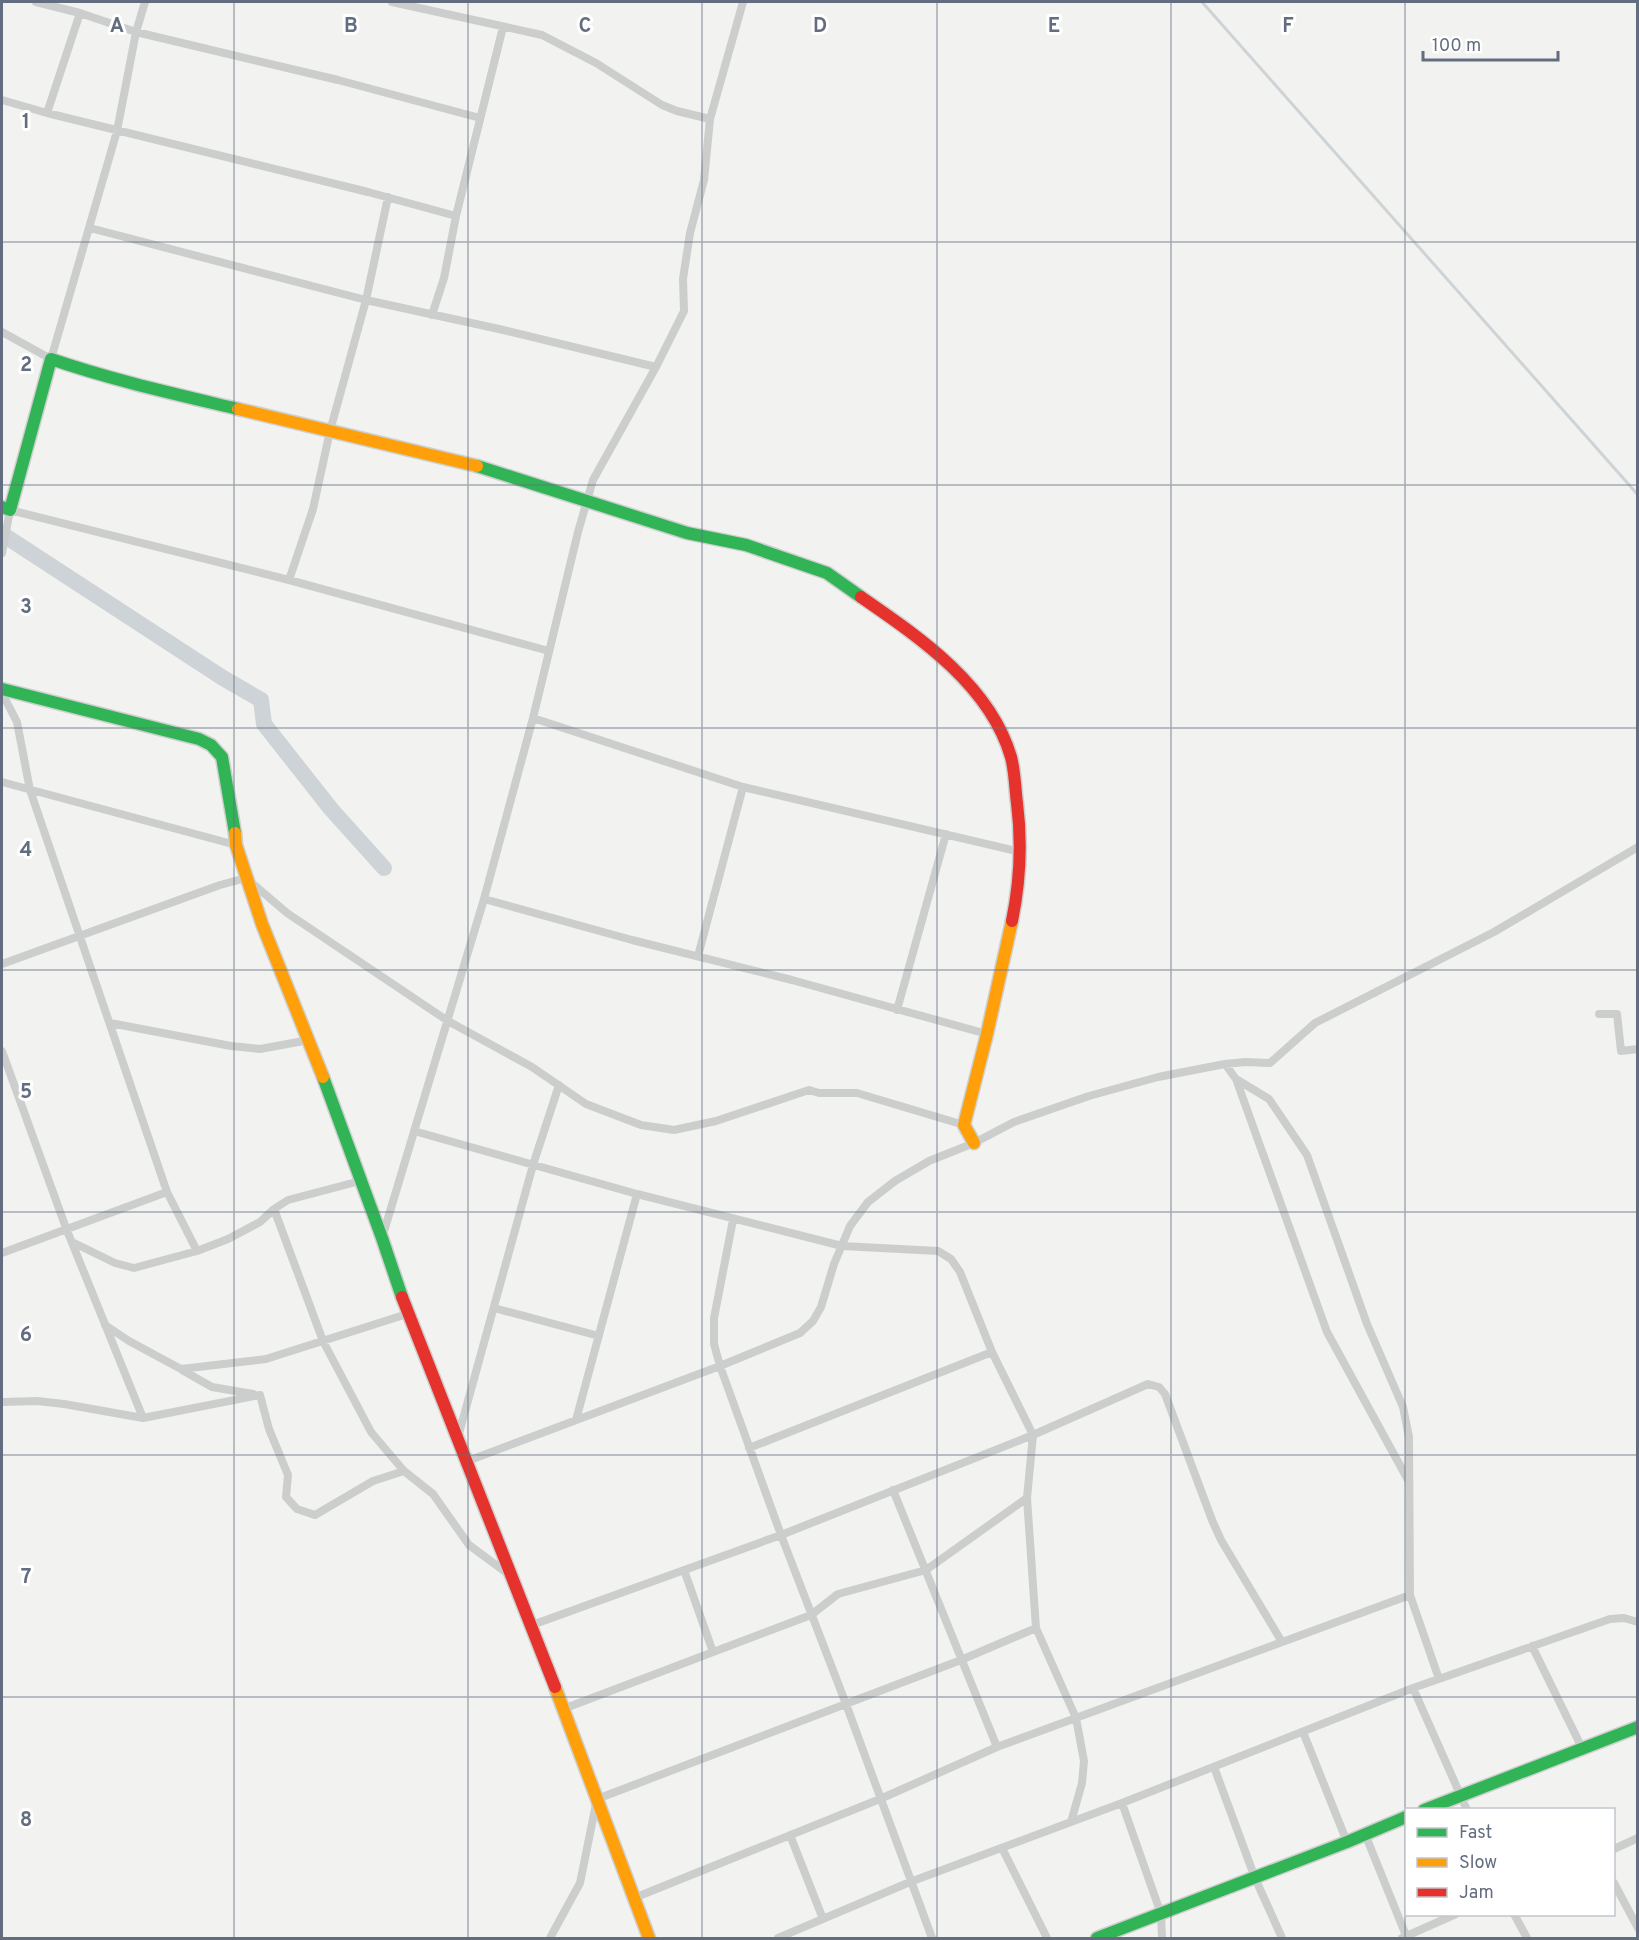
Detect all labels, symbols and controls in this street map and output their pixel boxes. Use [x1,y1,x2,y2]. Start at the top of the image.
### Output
text: A [110,14,124,40]
text: B [344,14,358,40]
text: C [579,14,591,40]
text: D [813,14,827,40]
text: E [1048,14,1060,40]
text: F [1282,14,1294,40]
scale bar [1423,24,1558,62]
text: 100 m [1432,35,1481,58]
text: 1 [22,110,30,136]
text: 2 [20,353,32,379]
text: 3 [20,595,32,621]
text: 4 [20,838,32,864]
text: 5 [20,1080,32,1106]
text: 6 [20,1323,32,1349]
text: 7 [21,1565,31,1591]
text: 8 [20,1808,32,1834]
legend [1405,1808,1615,1916]
text: Fast [1459,1822,1492,1845]
text: Slow [1459,1852,1497,1875]
text: Jam [1459,1882,1494,1905]

